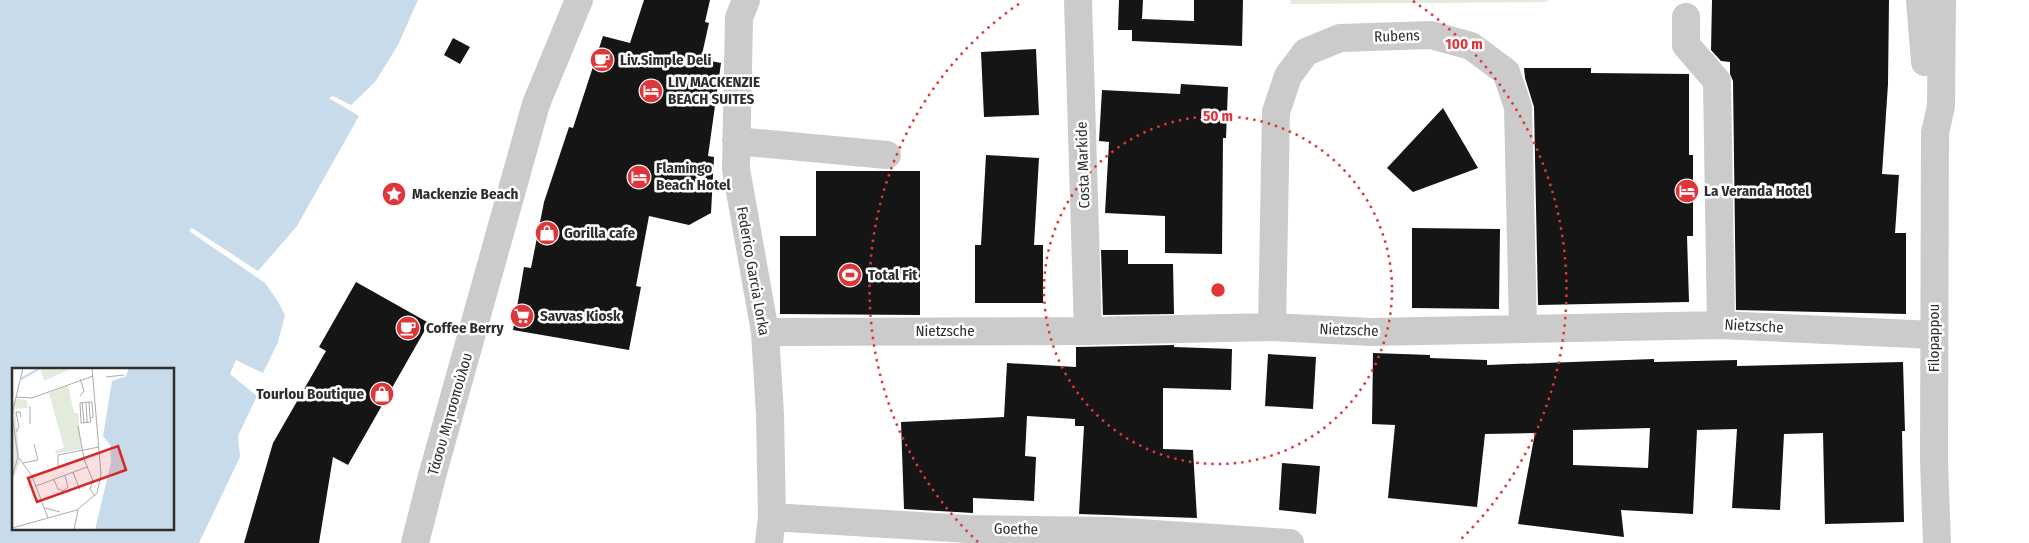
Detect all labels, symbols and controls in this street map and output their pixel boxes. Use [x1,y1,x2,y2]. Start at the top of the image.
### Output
street label: Rubens [1374,26,1420,46]
text: 100 m [1445,35,1483,53]
cafe icon: Liv.Simple Deli [589,47,615,73]
place label: Liv.Simple Deli [620,51,711,69]
place label: LIV MACKENZIE BEACH SUITES [668,73,760,108]
hotel icon: LIV MACKENZIE BEACH SUITES [638,78,664,104]
text: 50 m [1203,107,1233,125]
street label: Costa Markide [1072,121,1094,209]
place label: Flamingo Beach Hotel [656,159,732,194]
hotel icon: Flamingo Beach Hotel [626,164,652,190]
hotel icon: La Veranda Hotel [1674,178,1700,204]
place icon: Mackenzie Beach [381,181,407,207]
place label: La Veranda Hotel [1704,182,1810,200]
place label: Mackenzie Beach [412,185,518,203]
street label: Federico Garcia Lorka [733,205,773,337]
shop icon: Gorilla cafe [534,220,560,246]
place label: Gorilla cafe [564,224,636,242]
sports icon: Total Fit [837,262,863,288]
place label: Total Fit [868,266,918,284]
centre of rings [1209,281,1227,299]
supermarket icon: Savvas Kiosk [509,303,535,329]
street label: Filopappou [1925,304,1943,372]
place label: Savvas Kiosk [540,307,621,325]
cafe icon: Coffee Berry [395,315,421,341]
street label: Nietzsche [1724,315,1784,337]
place label: Coffee Berry [426,319,505,337]
street label: Nietzsche [1319,320,1379,340]
street label: Nietzsche [915,322,975,340]
street label: Τάσου Μητσοπούλου [424,351,476,477]
inset map [12,368,175,530]
shop icon: Tourlou Boutique [369,381,395,407]
place label: Tourlou Boutique [256,385,364,403]
street label: Goethe [994,520,1038,538]

